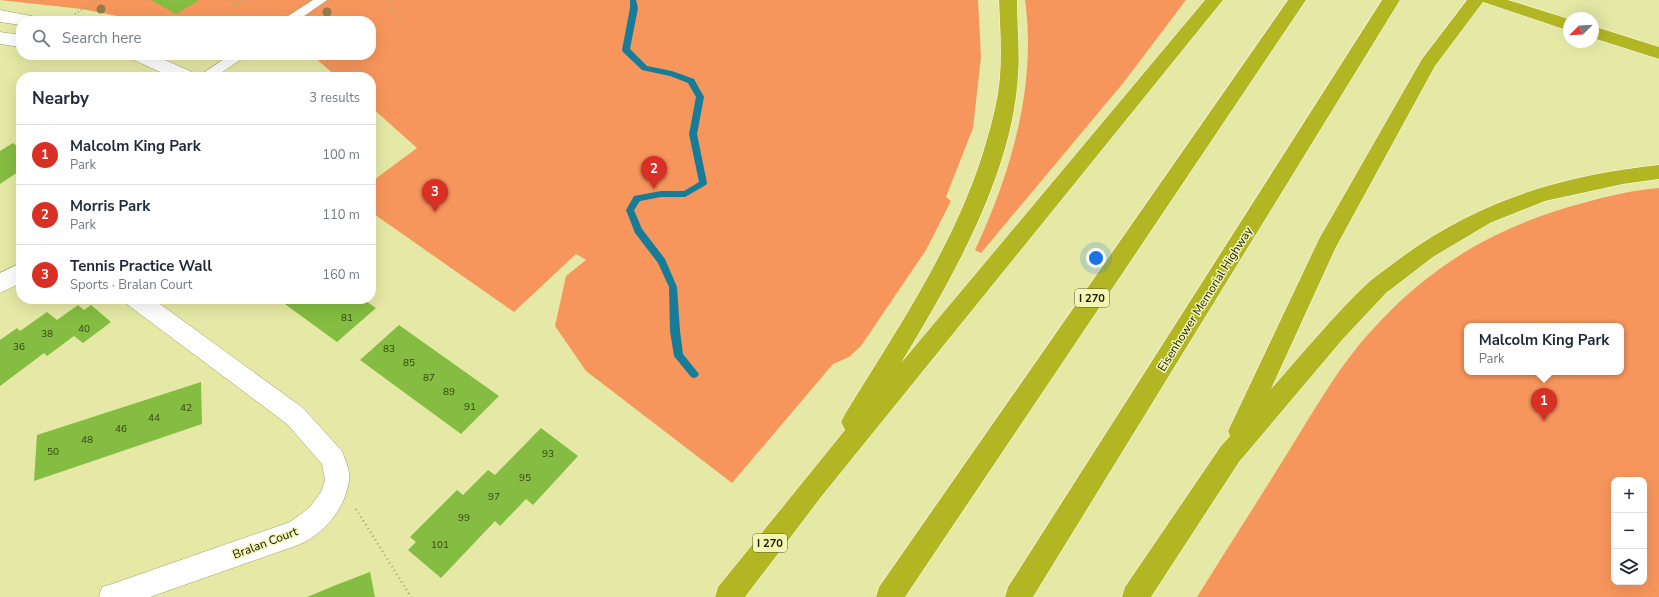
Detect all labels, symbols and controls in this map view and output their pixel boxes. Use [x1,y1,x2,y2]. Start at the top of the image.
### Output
north arrow [1563,12,1599,48]
search box [16,16,376,60]
icon: search [30,27,52,49]
text: Search here [62,28,142,48]
text: Nearby [32,87,89,110]
text: 3 results [309,89,360,107]
text: Malcolm King Park [70,136,201,156]
text: 1 [41,146,49,164]
text: 100 m [322,146,360,164]
text: Park [70,156,96,174]
pin: 2 [641,156,667,189]
pin: 3 [422,179,448,212]
text: Morris Park [70,196,150,216]
text: 2 [41,206,49,224]
text: 110 m [322,206,360,224]
text: Park [70,216,96,234]
street label: Eisenhower Memorial Highway [1154,223,1257,374]
your location [1086,248,1106,268]
text: Tennis Practice Wall [70,256,212,276]
text: 3 [41,266,49,284]
text: 160 m [322,266,360,284]
text: Sports · Bralan Court [70,276,192,294]
road number: I 270 [1075,289,1109,307]
house number: 81 [341,311,353,325]
house number: 40 [78,322,90,336]
popup [1464,323,1624,375]
house number: 38 [41,327,53,341]
text: Malcolm King Park [1479,330,1609,350]
house number: 36 [13,340,25,354]
house number: 83 [383,342,395,356]
text: Park [1479,350,1505,368]
house number: 85 [403,356,415,370]
house number: 87 [423,371,435,385]
house number: 89 [443,385,455,399]
pin: 1 [1531,388,1557,421]
house number: 91 [464,400,476,414]
house number: 42 [180,401,192,415]
house number: 44 [148,411,160,425]
house number: 46 [115,422,127,436]
house number: 48 [81,433,93,447]
house number: 50 [47,445,59,459]
house number: 93 [542,447,554,461]
house number: 95 [519,471,531,485]
map controls [1611,477,1647,585]
button: + [1611,477,1647,513]
house number: 97 [488,490,500,504]
house number: 99 [458,511,470,525]
button: − [1611,513,1647,549]
street label: Bralan Court [230,523,301,563]
road number: I 270 [753,534,787,552]
house number: 101 [431,538,449,552]
button: layers [1611,549,1647,585]

